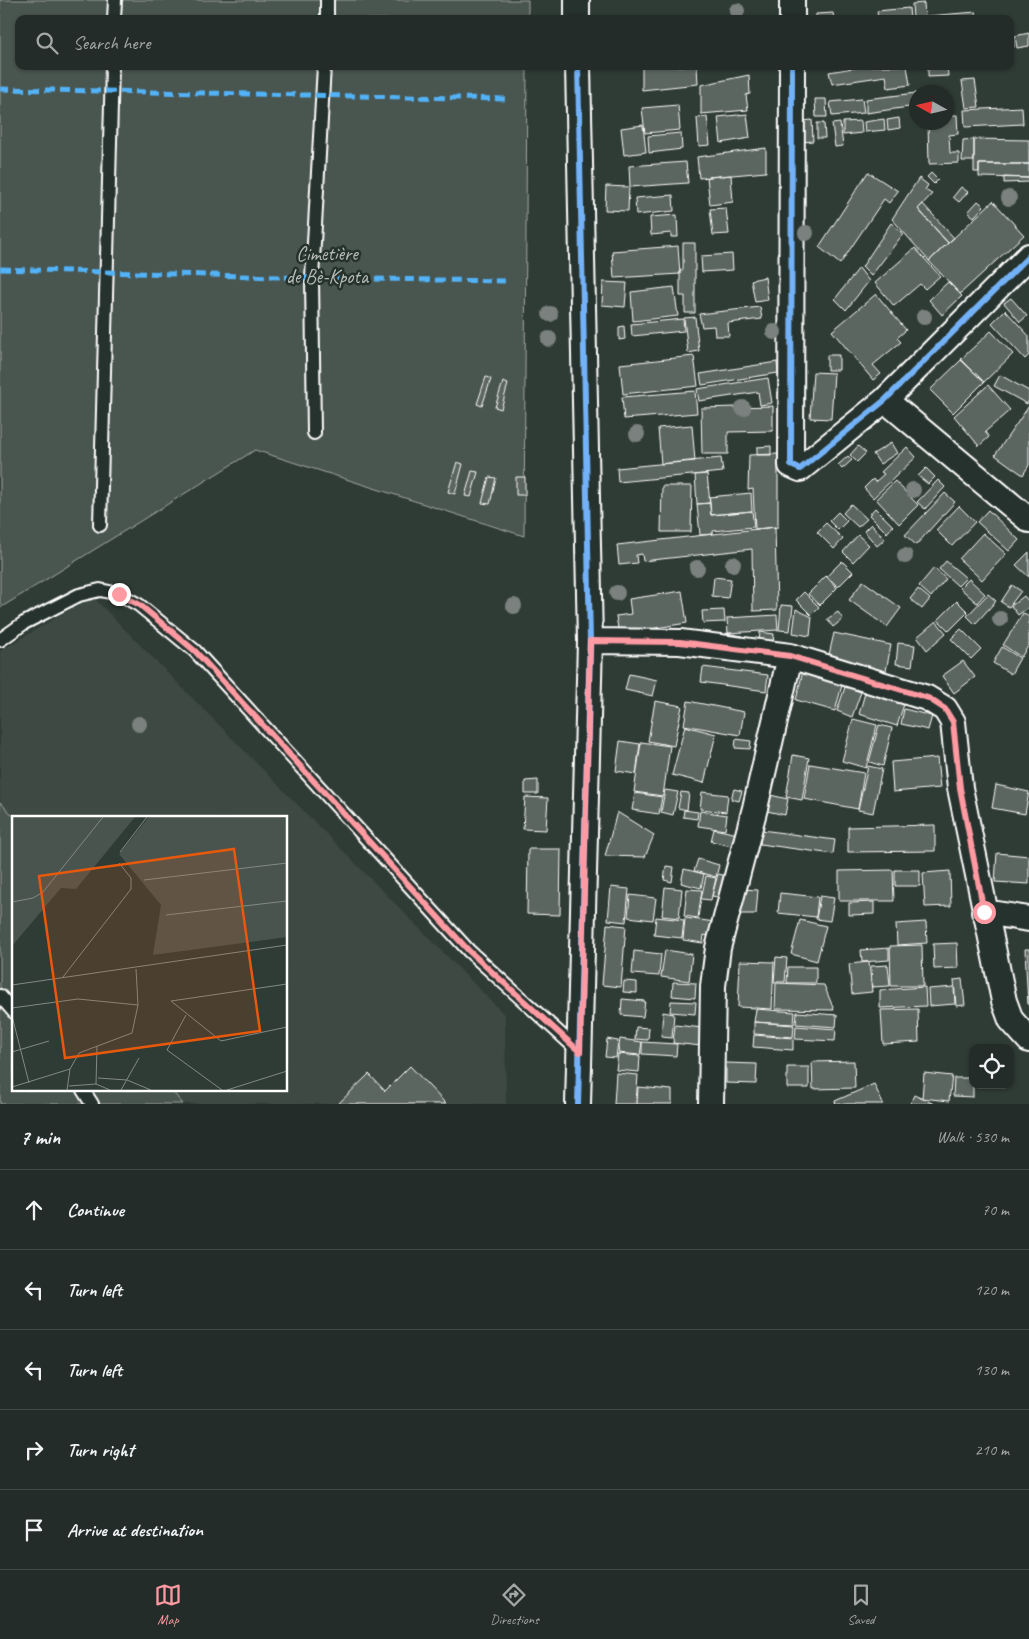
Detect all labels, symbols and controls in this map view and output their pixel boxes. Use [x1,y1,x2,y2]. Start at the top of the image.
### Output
search box [15,15,1014,70]
icon: search [33,29,61,57]
text: Search here [73,31,150,55]
north arrow [909,85,954,130]
park label: Cimetière de Bè-Kpota [286,241,370,289]
route end [108,583,131,606]
inset map [12,816,288,1092]
route start [973,901,996,924]
map controls [969,1044,1014,1089]
button: locate [969,1044,1014,1089]
text: 7 min [20,1124,60,1150]
text: Walk · 530 m [937,1127,1009,1147]
icon: ahead [20,1196,48,1224]
text: Continue [67,1198,124,1222]
text: 70 m [982,1200,1009,1220]
icon: left [20,1276,48,1304]
text: Turn left [67,1278,122,1302]
text: 120 m [975,1280,1009,1300]
icon: left [20,1356,48,1384]
text: Turn left [67,1358,122,1382]
text: 130 m [975,1360,1009,1380]
icon: right [20,1436,48,1464]
text: Turn right [67,1438,134,1462]
text: 210 m [975,1440,1009,1460]
icon: arrive [20,1516,48,1544]
text: Arrive at destination [67,1518,203,1542]
tab: Map [154,1581,182,1628]
tab: Directions [490,1581,539,1628]
tab: Saved [847,1581,875,1628]

